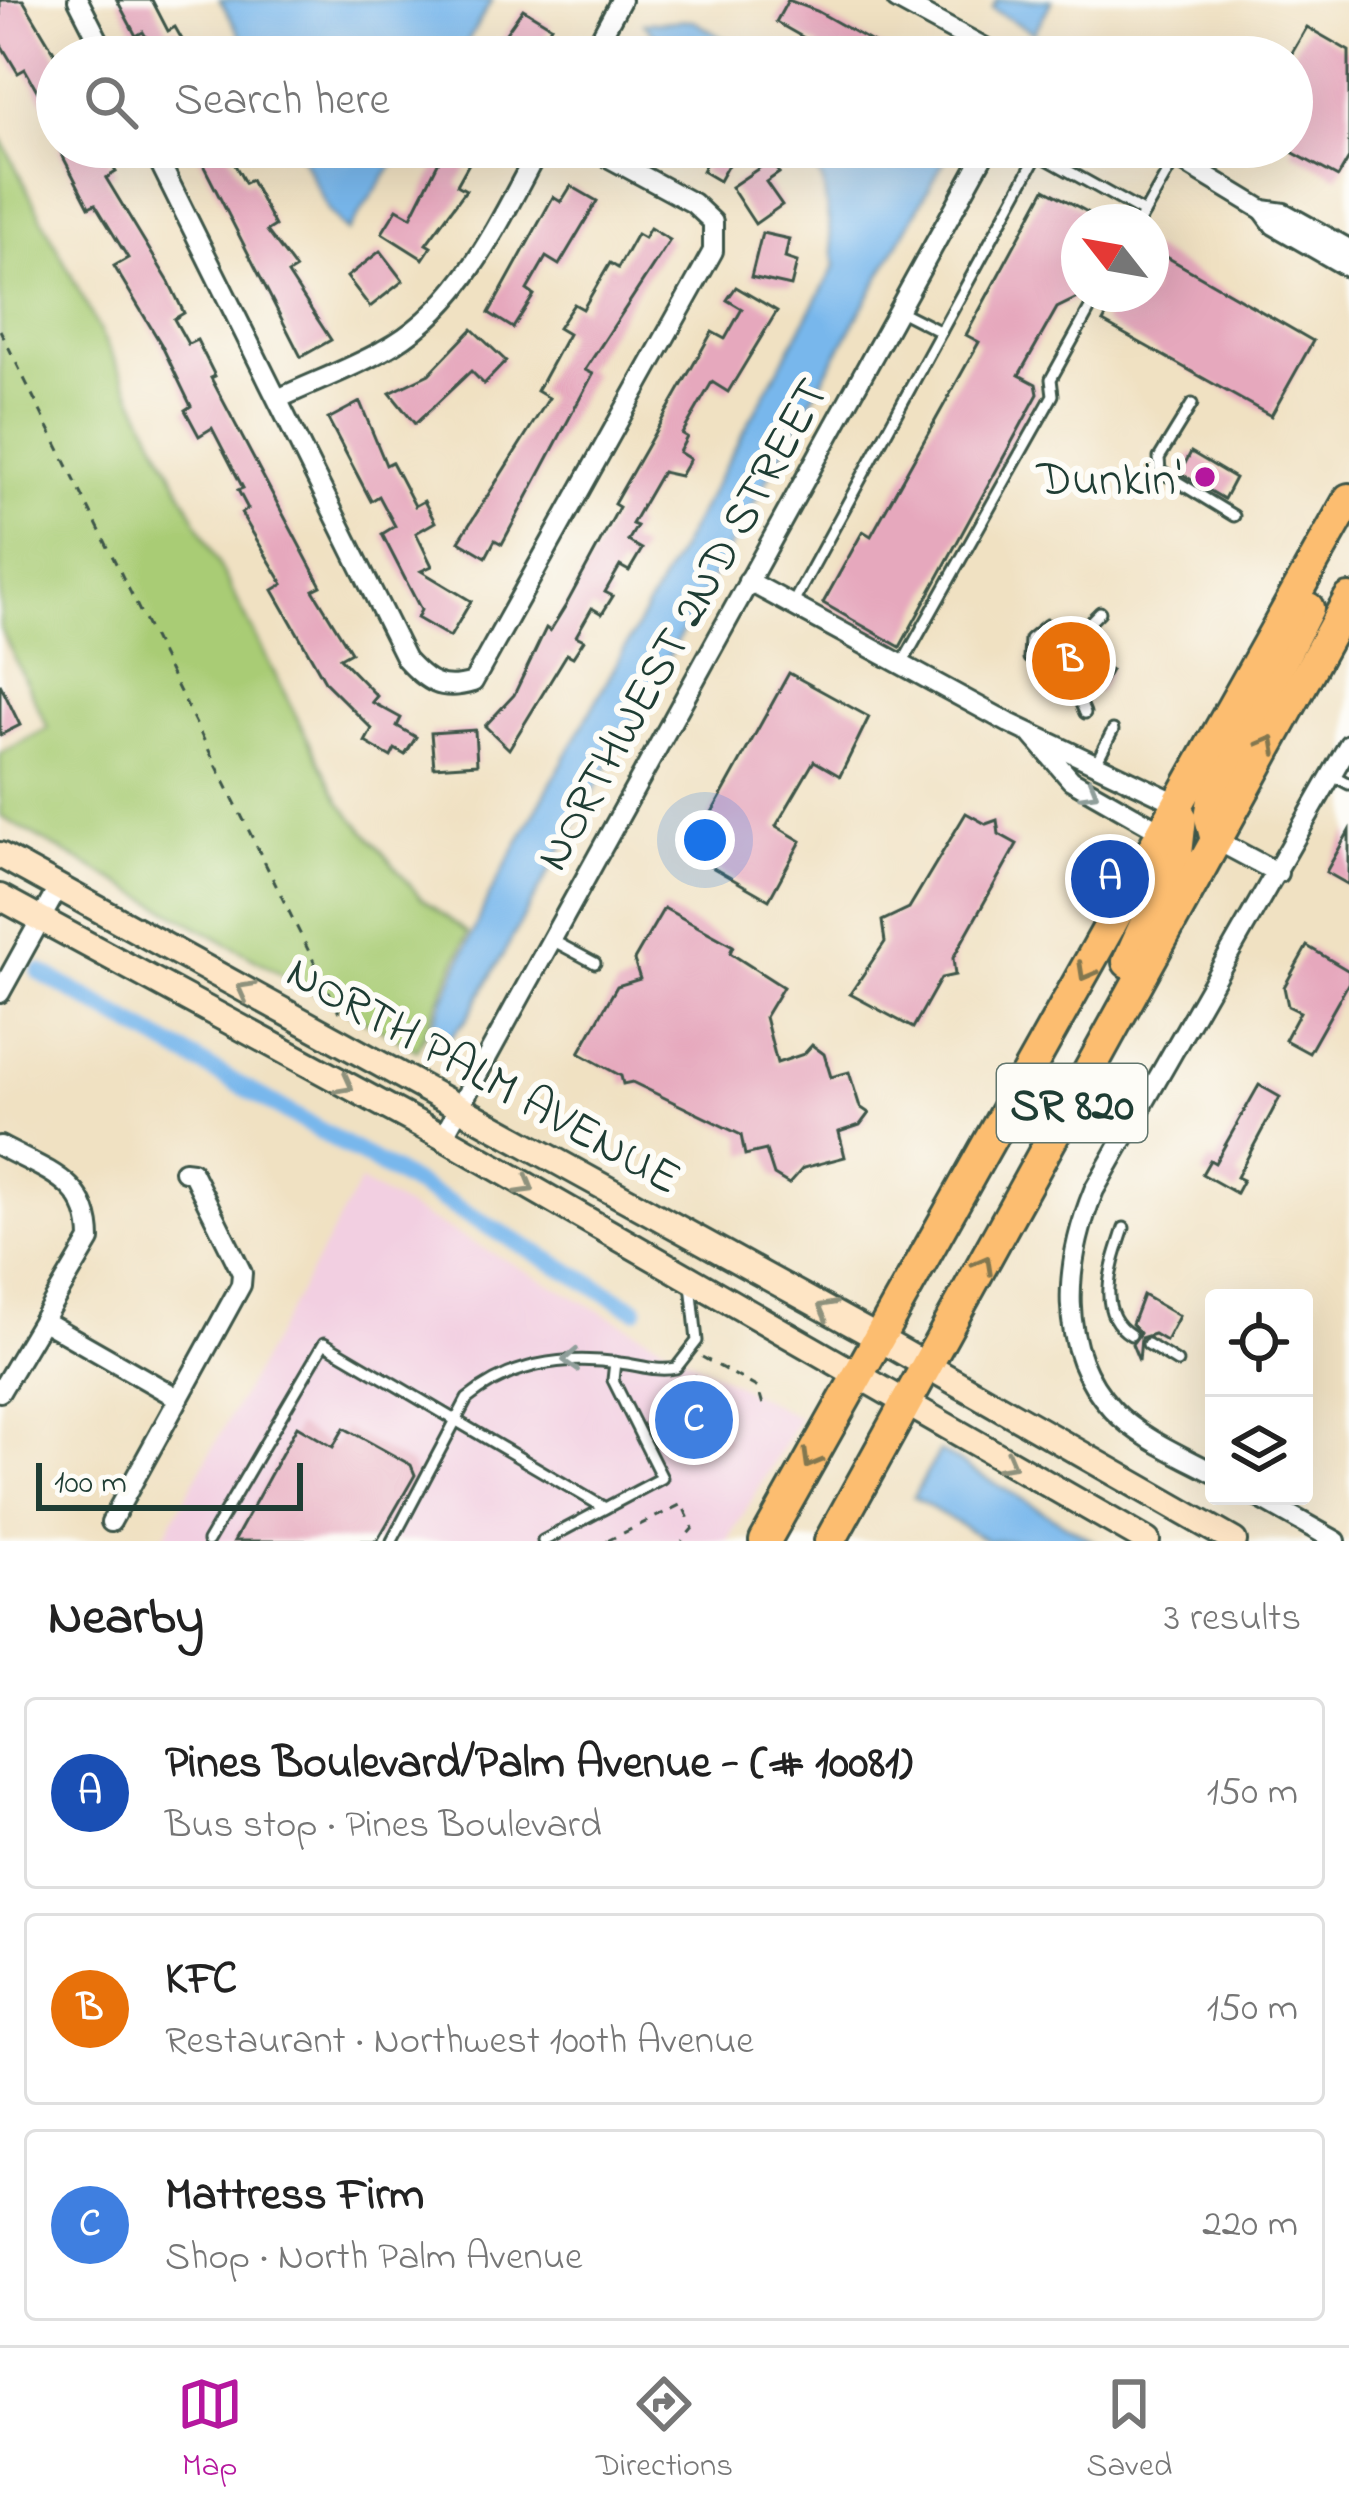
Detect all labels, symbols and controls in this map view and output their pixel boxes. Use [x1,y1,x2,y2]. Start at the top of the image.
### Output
search box [36,36,1313,168]
icon: search [78,69,144,135]
text: Search here [174,69,390,135]
north arrow [1061,204,1169,312]
street label: NORTHWEST 2ND STREET [520,366,849,885]
place label: Dunkin' [1035,447,1181,517]
marker: Dunkin' [1192,464,1218,490]
pin: B [1032,616,1110,706]
one-way arrow [1255,735,1278,757]
one-way arrow [1077,777,1099,800]
your location [675,810,735,870]
pin: A [1071,834,1149,924]
street label: NORTH PALM AVENUE [273,940,693,1215]
one-way arrow [1077,959,1100,981]
one-way arrow [236,981,257,1004]
road number: SR 820 [997,1064,1147,1142]
one-way arrow [333,1071,354,1094]
one-way arrow [514,1172,535,1195]
one-way arrow [970,1255,993,1276]
map controls [1205,1289,1313,1505]
button: locate [1205,1289,1313,1397]
one-way arrow [817,1300,838,1323]
one-way arrow [561,1347,580,1373]
pin: C [655,1375,733,1465]
button: layers [1205,1397,1313,1505]
one-way arrow [803,1447,826,1469]
one-way arrow [995,1449,1016,1472]
scale bar [36,1457,303,1510]
text: 100 m [54,1460,127,1508]
text: Nearby [48,1582,204,1657]
text: 3 results [1164,1591,1301,1648]
text: Pines Boulevard/Palm Avenue - (# 10081) [165,1732,913,1798]
text: A [78,1765,102,1822]
text: 150 m [1206,1765,1298,1822]
text: Bus stop · Pines Boulevard [165,1798,602,1855]
text: KFC [165,1948,237,2014]
text: B [77,1981,103,2038]
text: 150 m [1206,1981,1298,2038]
text: Restaurant · Northwest 100th Avenue [165,2014,754,2071]
text: Mattress Firm [165,2164,424,2230]
text: C [79,2197,101,2254]
text: 220 m [1202,2197,1298,2254]
text: Shop · North Palm Avenue [165,2230,582,2287]
tab: Map [177,2371,243,2491]
tab: Directions [596,2371,733,2491]
tab: Saved [1086,2371,1172,2491]

